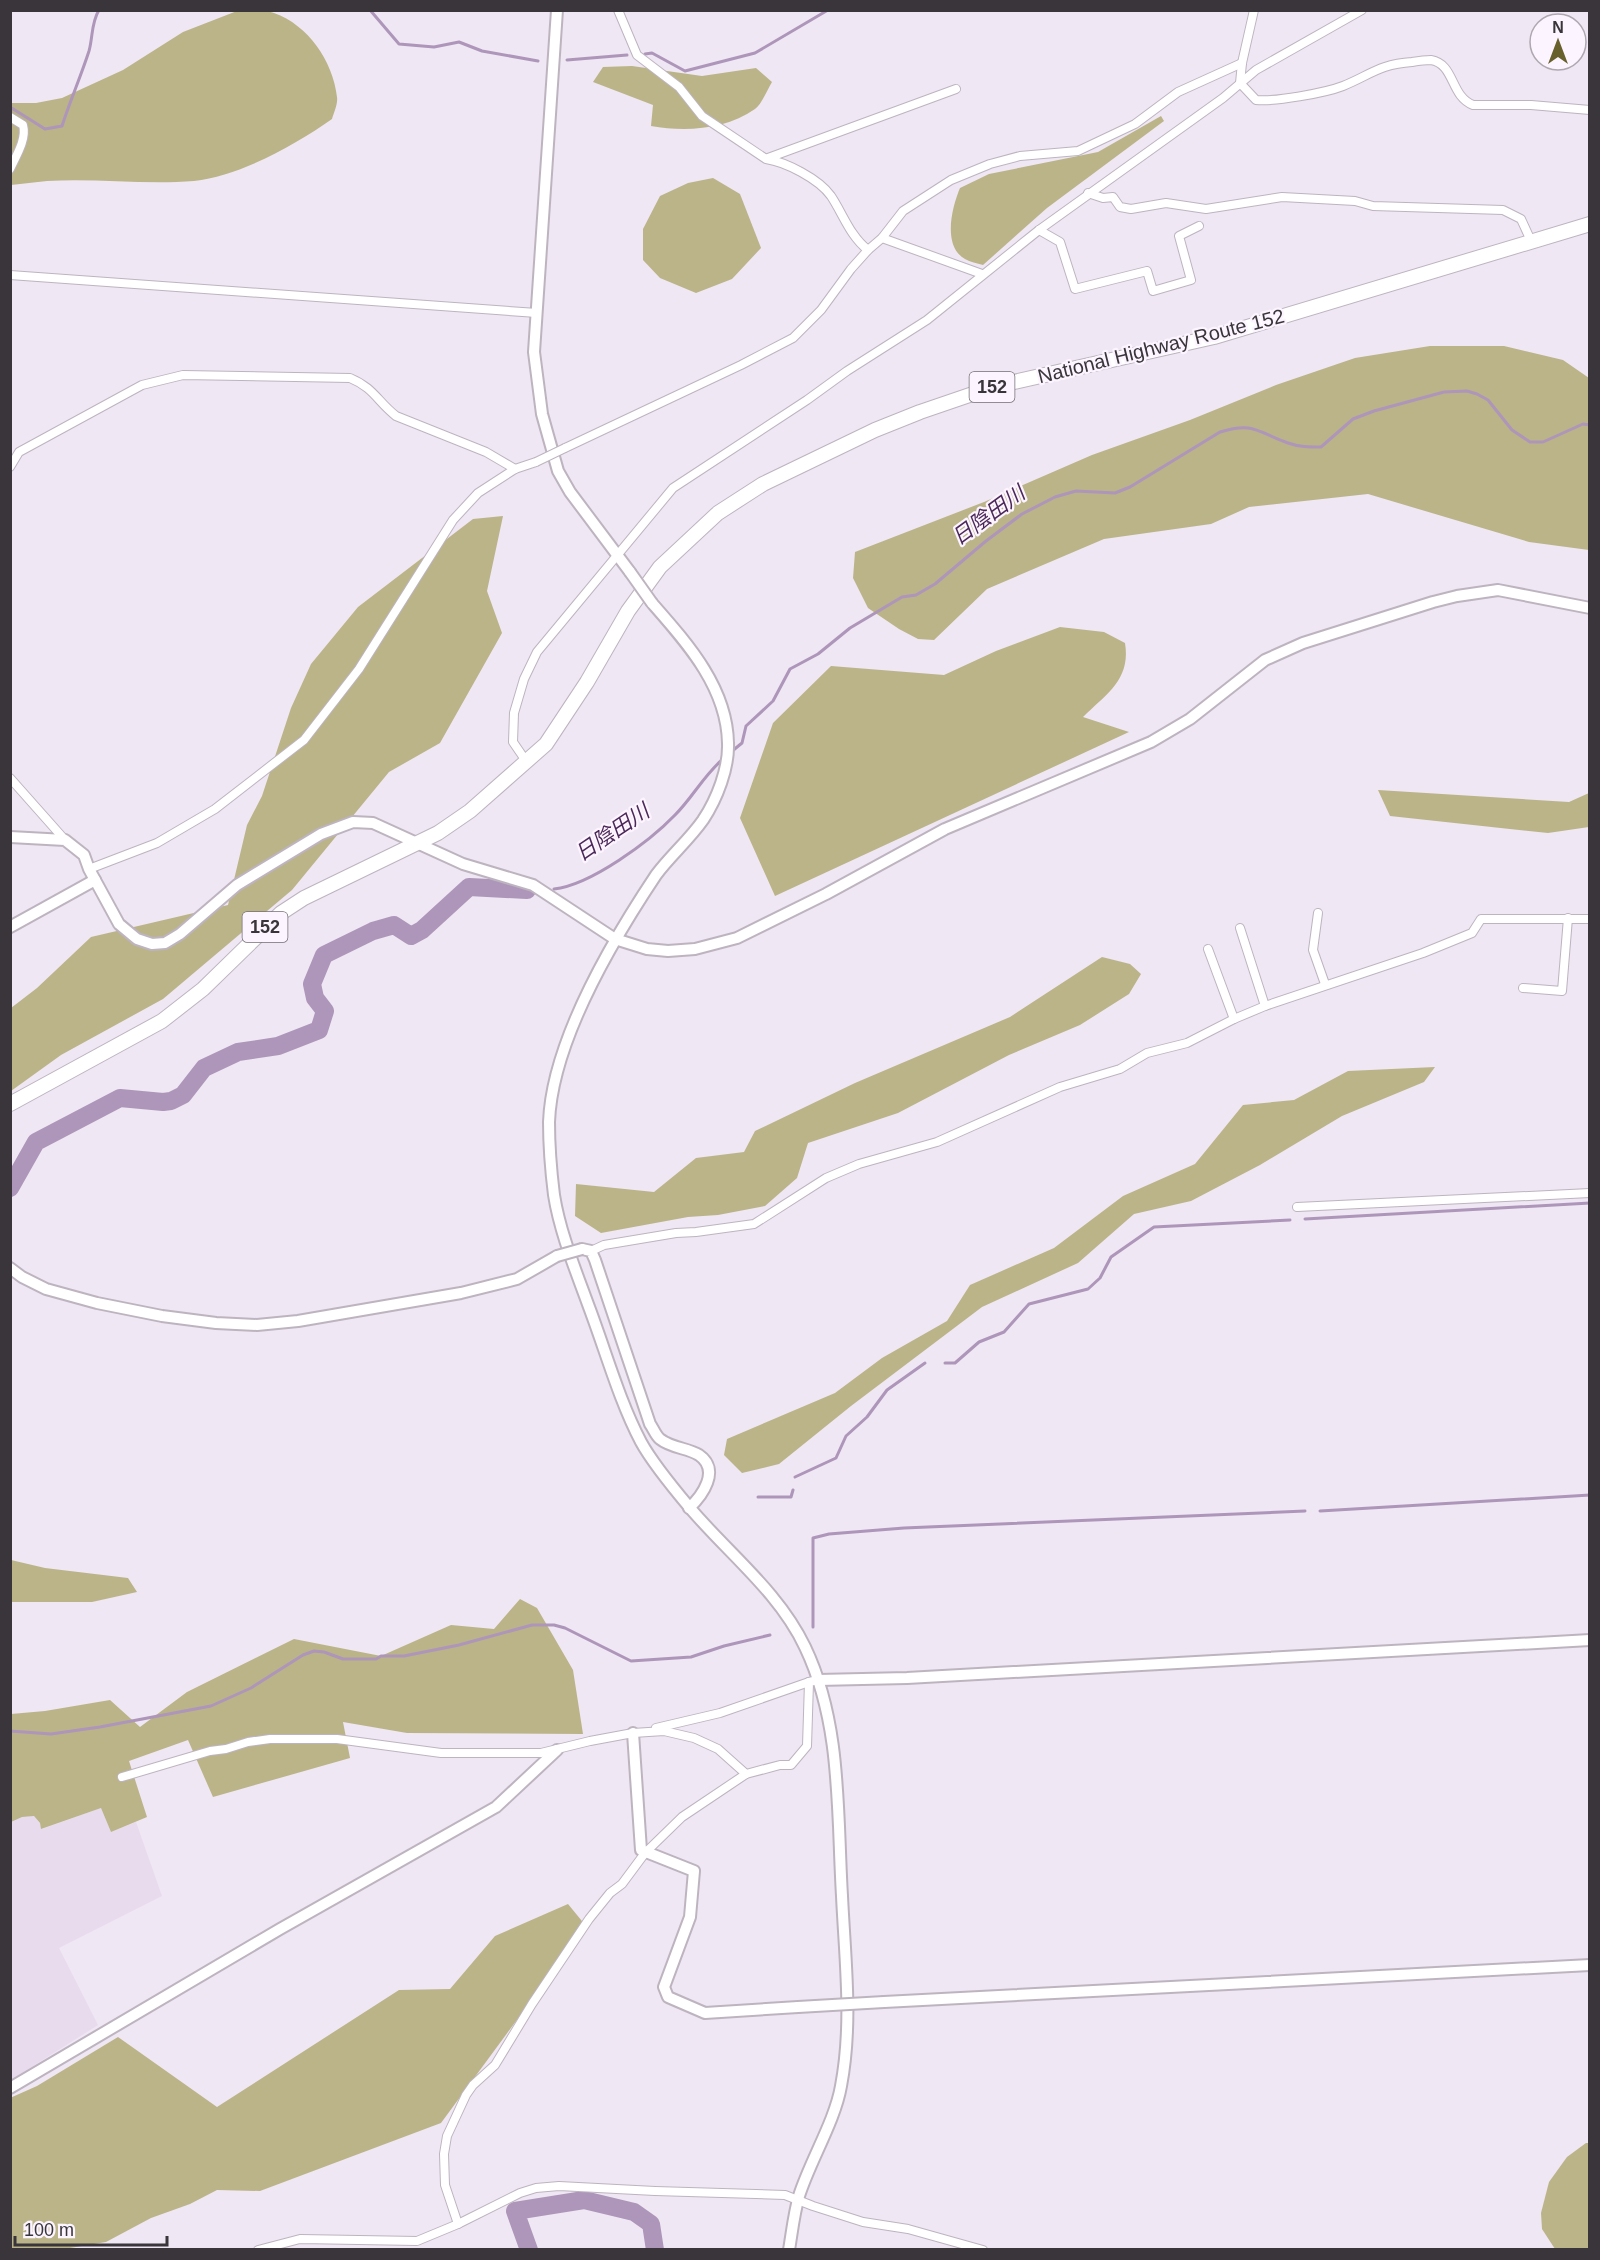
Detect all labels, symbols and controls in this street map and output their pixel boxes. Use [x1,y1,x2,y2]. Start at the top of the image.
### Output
north arrow [1528,12,1588,72]
text: N [1552,19,1564,36]
street label: National Highway Route 152 [1035,305,1287,387]
road number: 152 [970,372,1014,402]
water label: 日陰田川 [947,480,1030,549]
water label: 日陰田川 [571,798,655,865]
road number: 152 [242,912,288,942]
scale bar [15,2209,166,2247]
text: 100 m [24,2220,74,2240]

